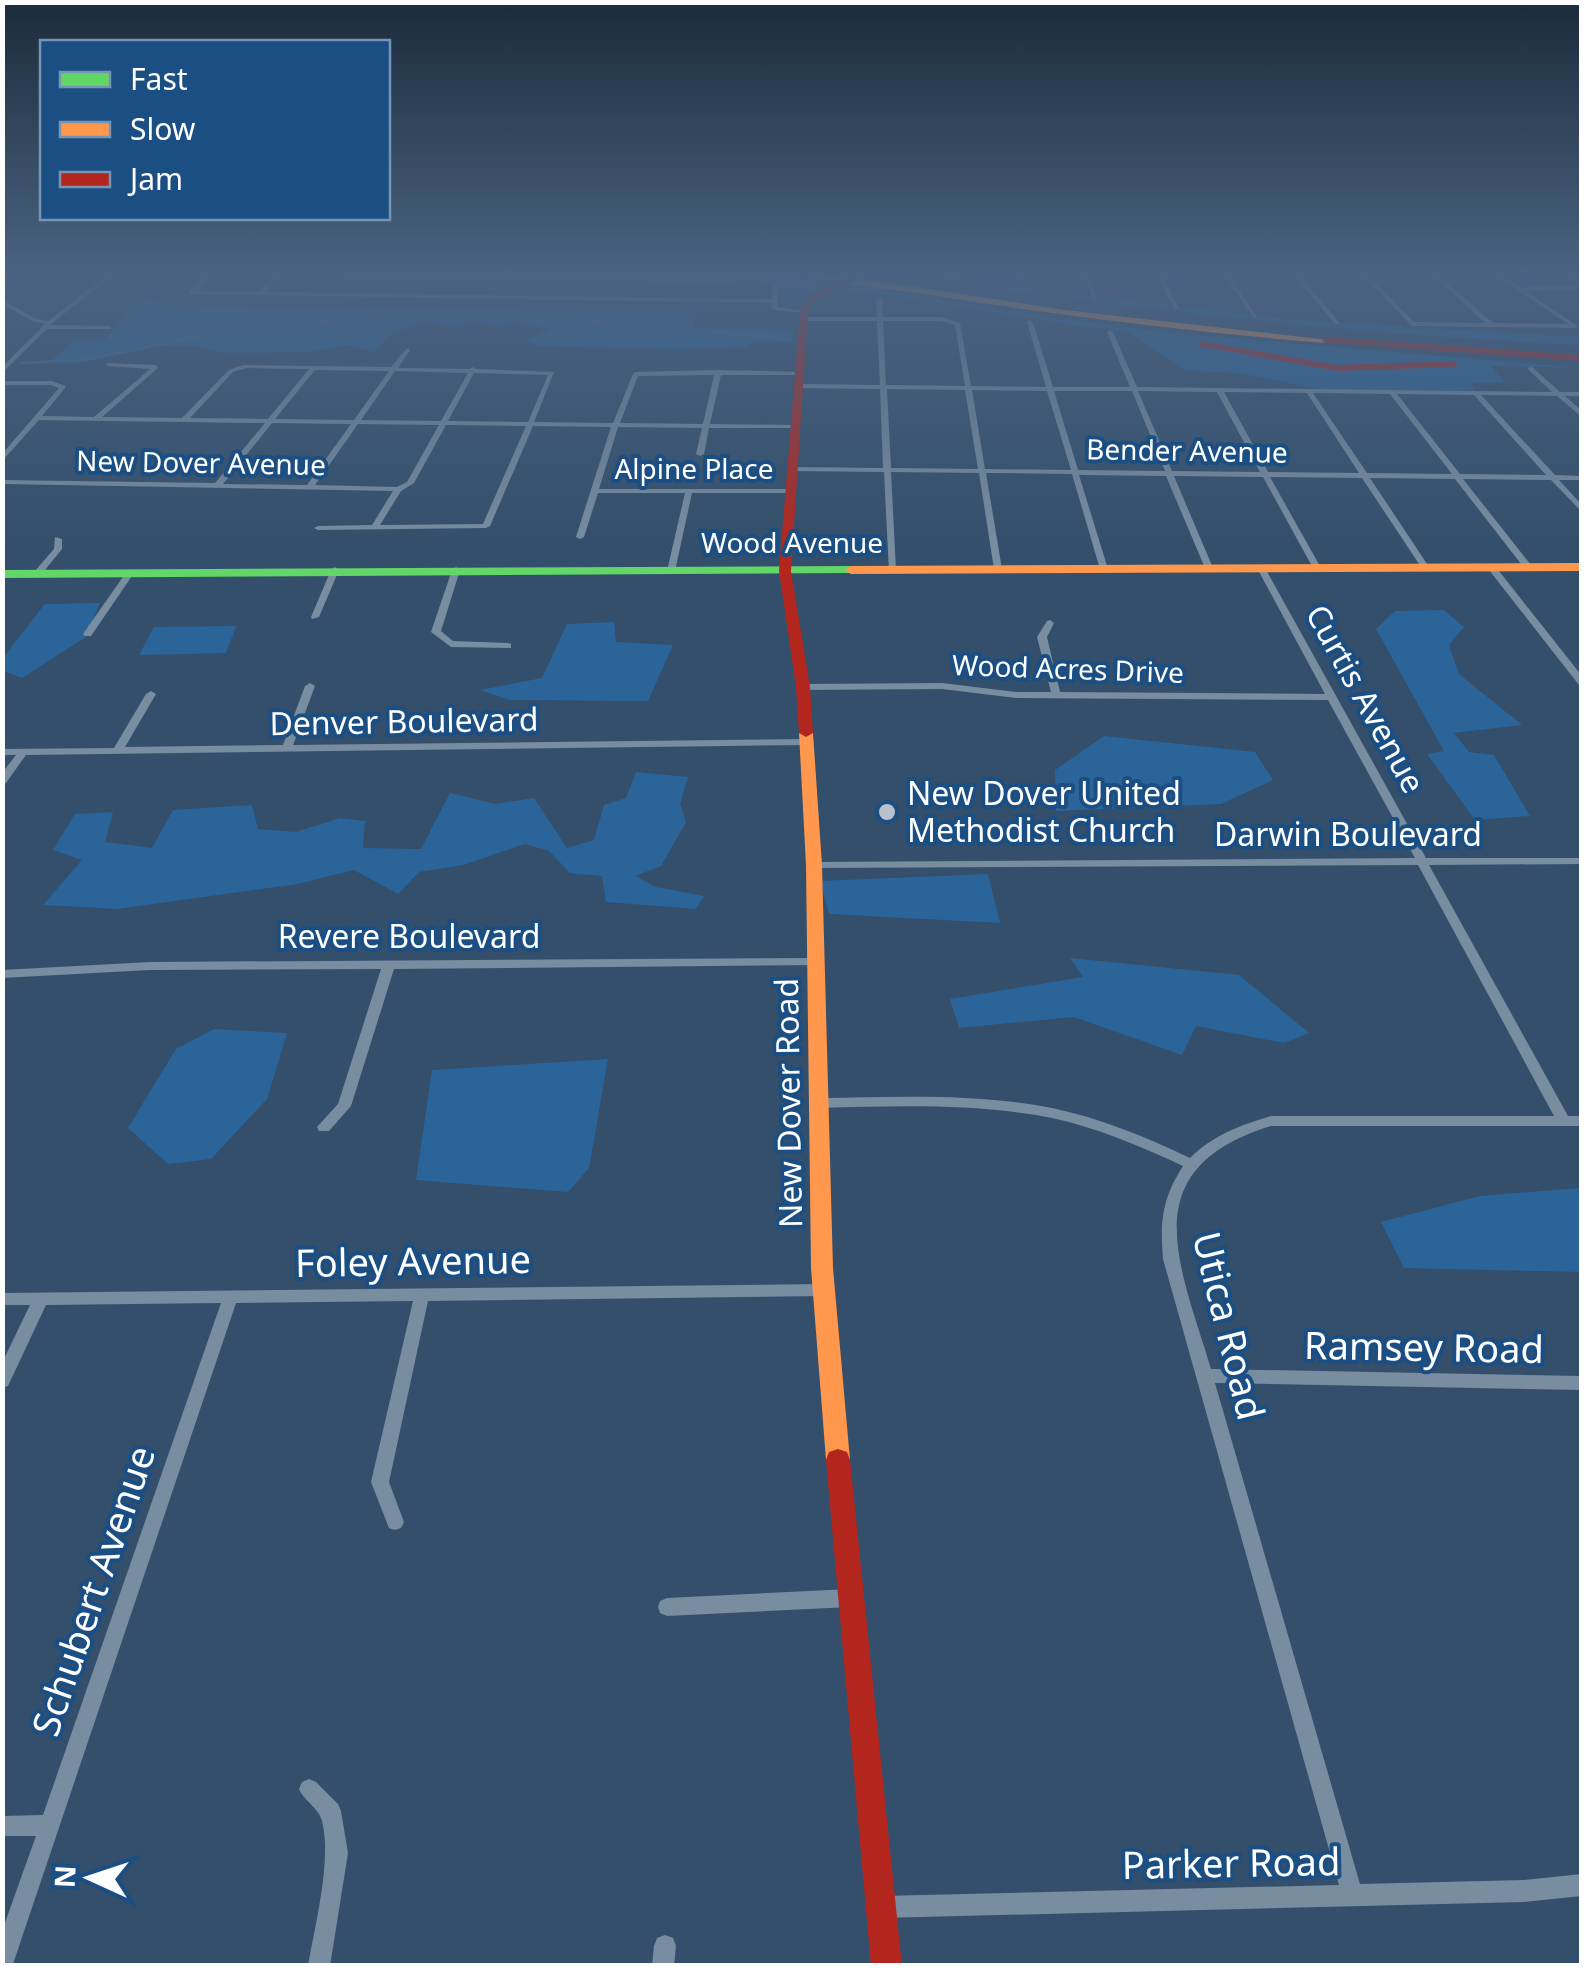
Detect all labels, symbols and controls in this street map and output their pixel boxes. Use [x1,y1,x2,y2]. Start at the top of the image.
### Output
legend [40,40,390,220]
text: Fast [130,58,188,99]
text: Slow [130,108,196,149]
text: Jam [127,158,183,199]
street label: Bender Avenue [1086,429,1288,471]
street label: New Dover Avenue [76,441,326,483]
street label: Alpine Place [614,449,774,487]
street label: Wood Avenue [701,523,883,561]
street label: Curtis Avenue [1297,596,1436,800]
street label: Wood Acres Drive [951,645,1185,691]
street label: Denver Boulevard [269,697,539,744]
place label: New Dover United Methodist Church [907,771,1181,851]
marker: New Dover United Methodist Church [876,801,898,823]
street label: Darwin Boulevard [1214,812,1482,855]
street label: Revere Boulevard [278,914,540,957]
street label: New Dover Road [764,978,811,1228]
street label: Utica Road [1181,1226,1278,1425]
street label: Foley Avenue [295,1232,531,1288]
street label: Ramsey Road [1304,1318,1544,1374]
street label: Schubert Avenue [18,1438,166,1742]
north arrow [40,1828,140,1928]
street label: Parker Road [1121,1834,1341,1890]
text: N [44,1864,84,1889]

